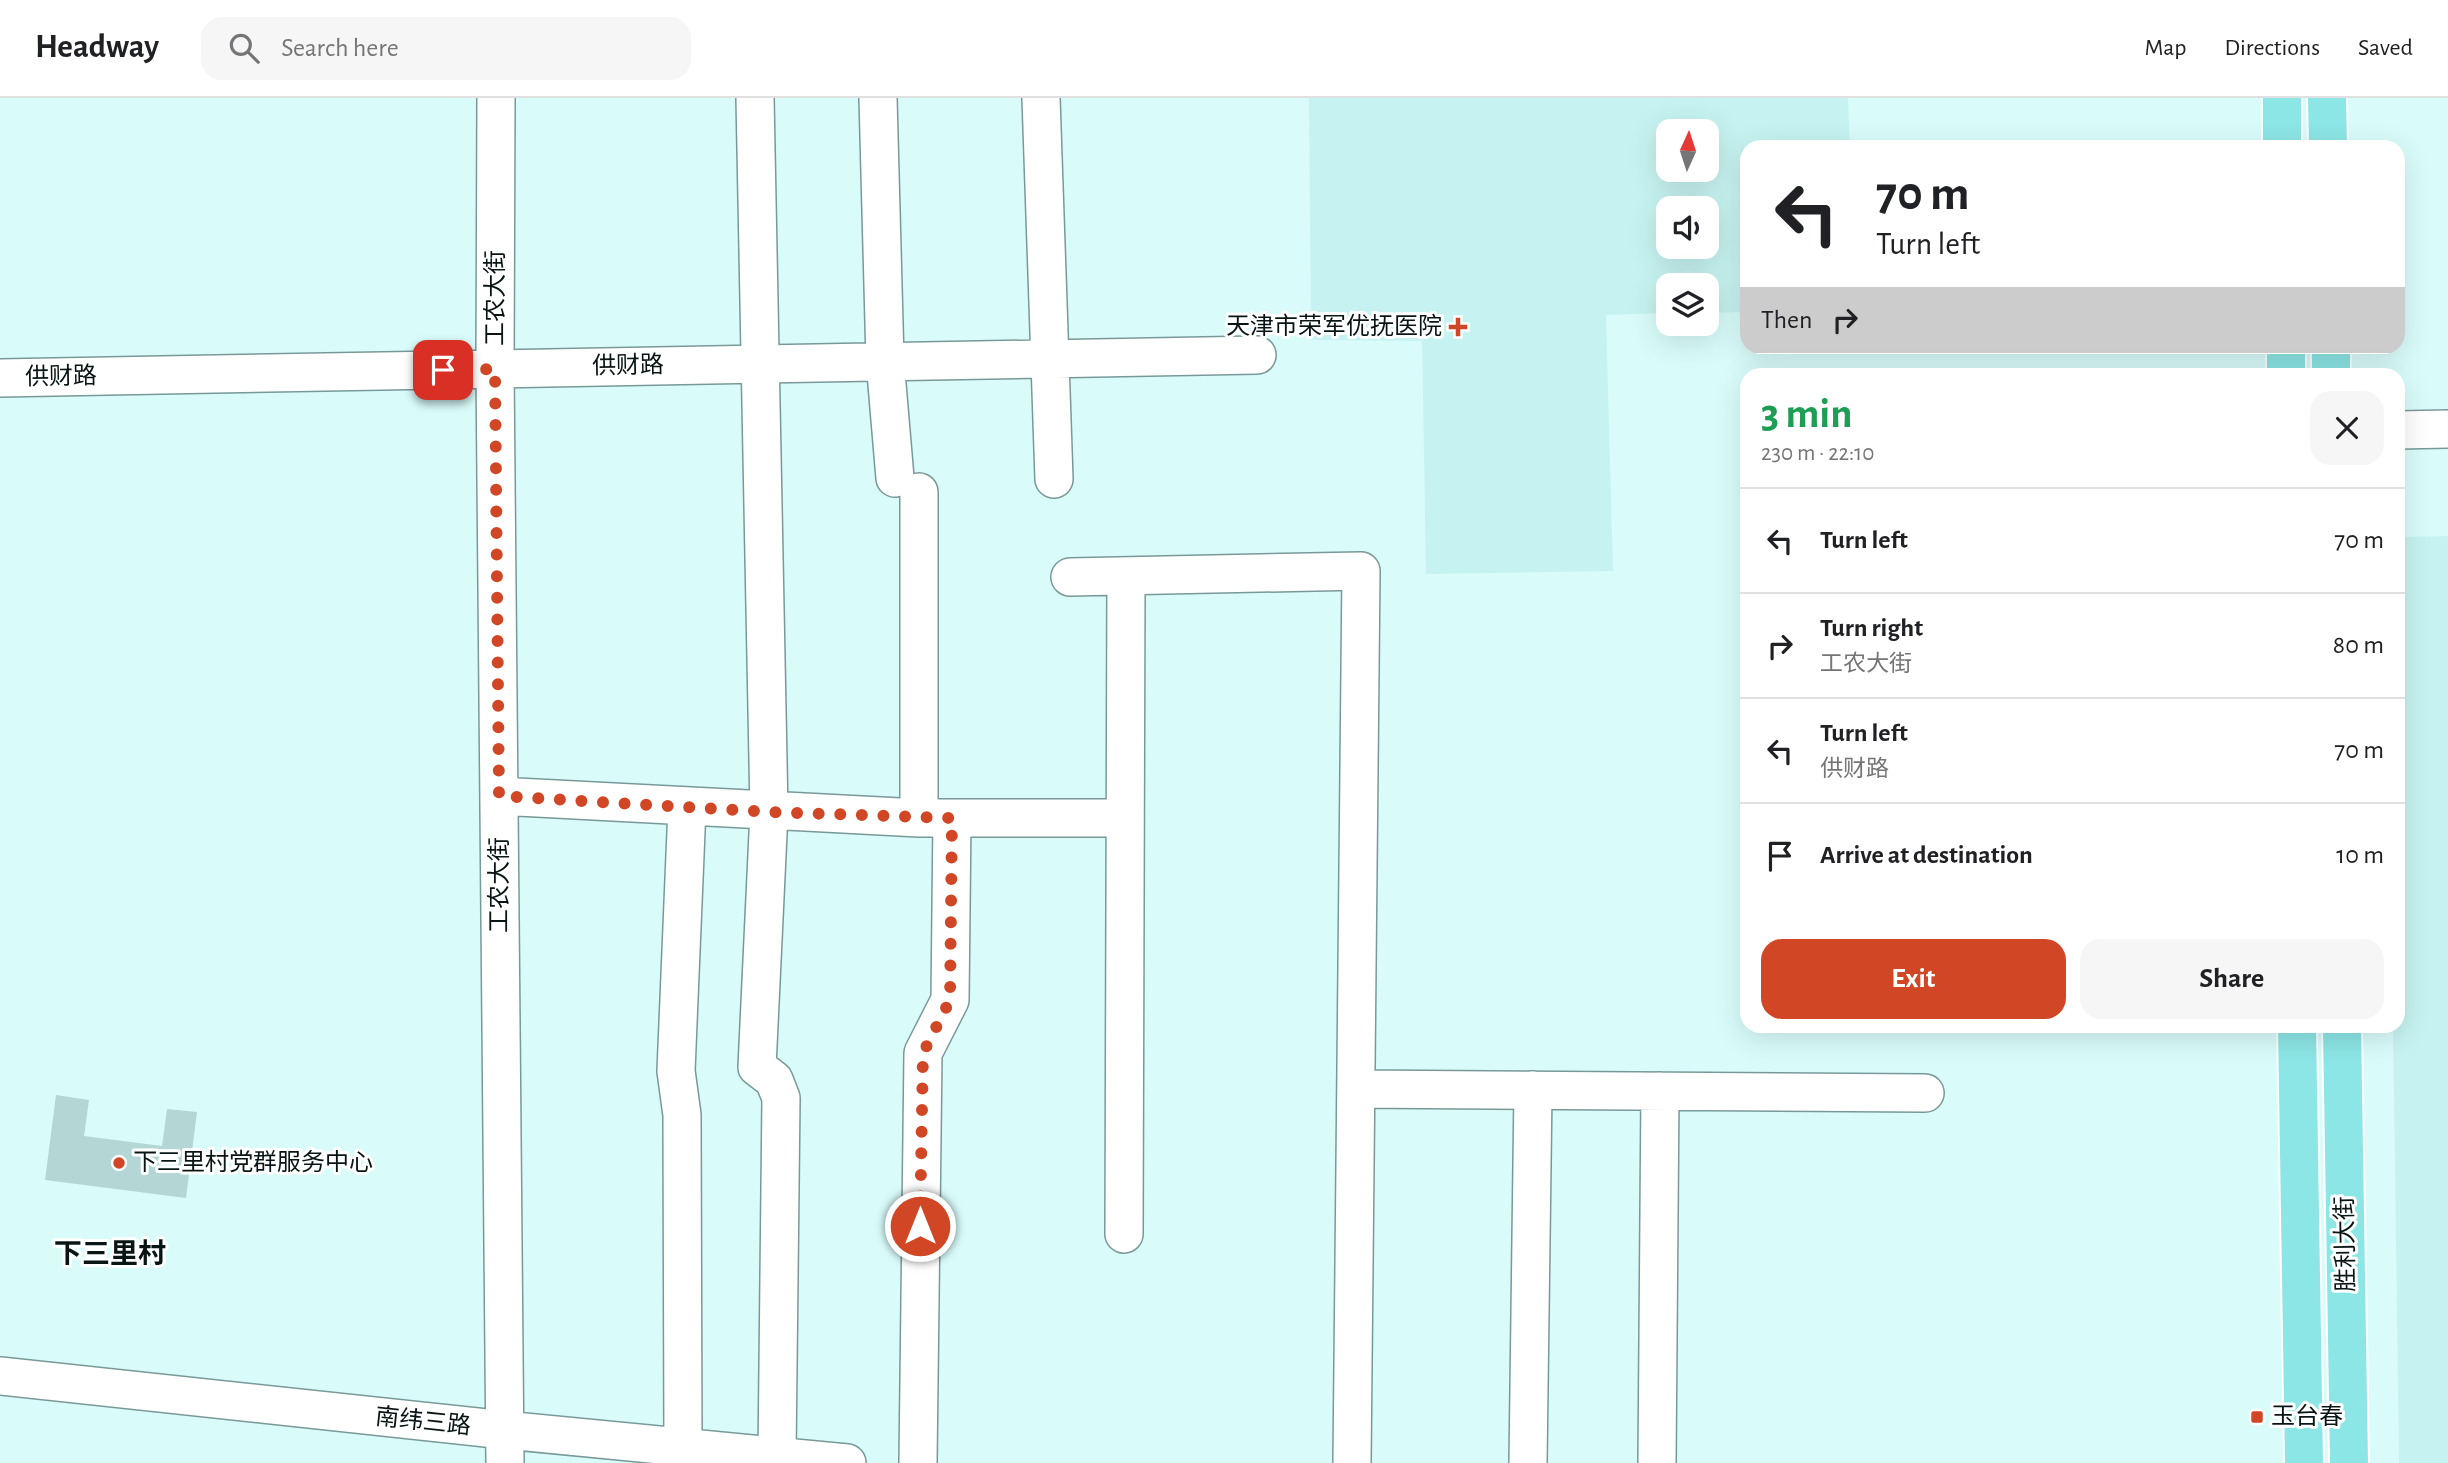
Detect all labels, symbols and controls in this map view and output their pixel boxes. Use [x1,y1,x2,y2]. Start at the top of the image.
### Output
search box [201,17,691,80]
icon: search [225,29,263,67]
text: Headway [35,31,159,64]
text: Search here [281,35,399,61]
text: Map [2144,36,2186,60]
text: Directions [2224,36,2320,60]
text: Saved [2358,36,2413,60]
north arrow [1656,119,1718,182]
map controls [1656,119,1719,336]
icon: left [1761,168,1852,259]
text: 70 m [1876,170,1970,219]
button: sound [1656,196,1719,259]
text: Turn left [1876,228,1980,260]
street label: 工农大街 [482,250,508,346]
button: layers [1656,273,1719,336]
icon: right [1826,301,1864,339]
text: Then [1761,307,1812,333]
place label: 天津市荣军优抚医院 [1226,313,1442,339]
marker: 天津市荣军优抚医院 [1448,317,1468,337]
pin [413,340,473,400]
icon: arrive [424,351,462,389]
street label: 供财路 [592,351,664,379]
street label: 供财路 [25,362,97,390]
button: close [2310,391,2384,465]
text: 3 min [1761,393,1853,435]
text: 230 m · 22:10 [1761,442,1874,465]
icon: left [1761,522,1799,560]
text: Turn left [1820,527,1908,553]
text: 70 m [2334,527,2384,553]
text: Turn right [1820,615,1923,641]
icon: right [1761,627,1799,665]
text: 80 m [2333,632,2384,658]
text: 工农大街 [1820,653,1912,676]
text: Turn left [1820,720,1908,746]
icon: left [1761,732,1799,770]
text: 70 m [2334,737,2384,763]
text: 供财路 [1820,758,1889,781]
street label: 工农大街 [486,837,512,933]
icon: arrive [1761,837,1799,875]
text: Arrive at destination [1820,842,2033,868]
text: 10 m [2336,842,2384,868]
button: Exit [1761,939,2066,1019]
button: Share [2080,939,2384,1019]
place label: 下三里村党群服务中心 [133,1149,373,1175]
marker: 下三里村党群服务中心 [111,1155,127,1171]
position arrow [883,1189,957,1263]
street label: 胜利大街 [2331,1196,2359,1292]
district label: 下三里村 [54,1239,166,1269]
street label: 南纬三路 [374,1403,472,1439]
place label: 玉台春 [2271,1403,2343,1429]
marker: 玉台春 [2249,1409,2265,1425]

